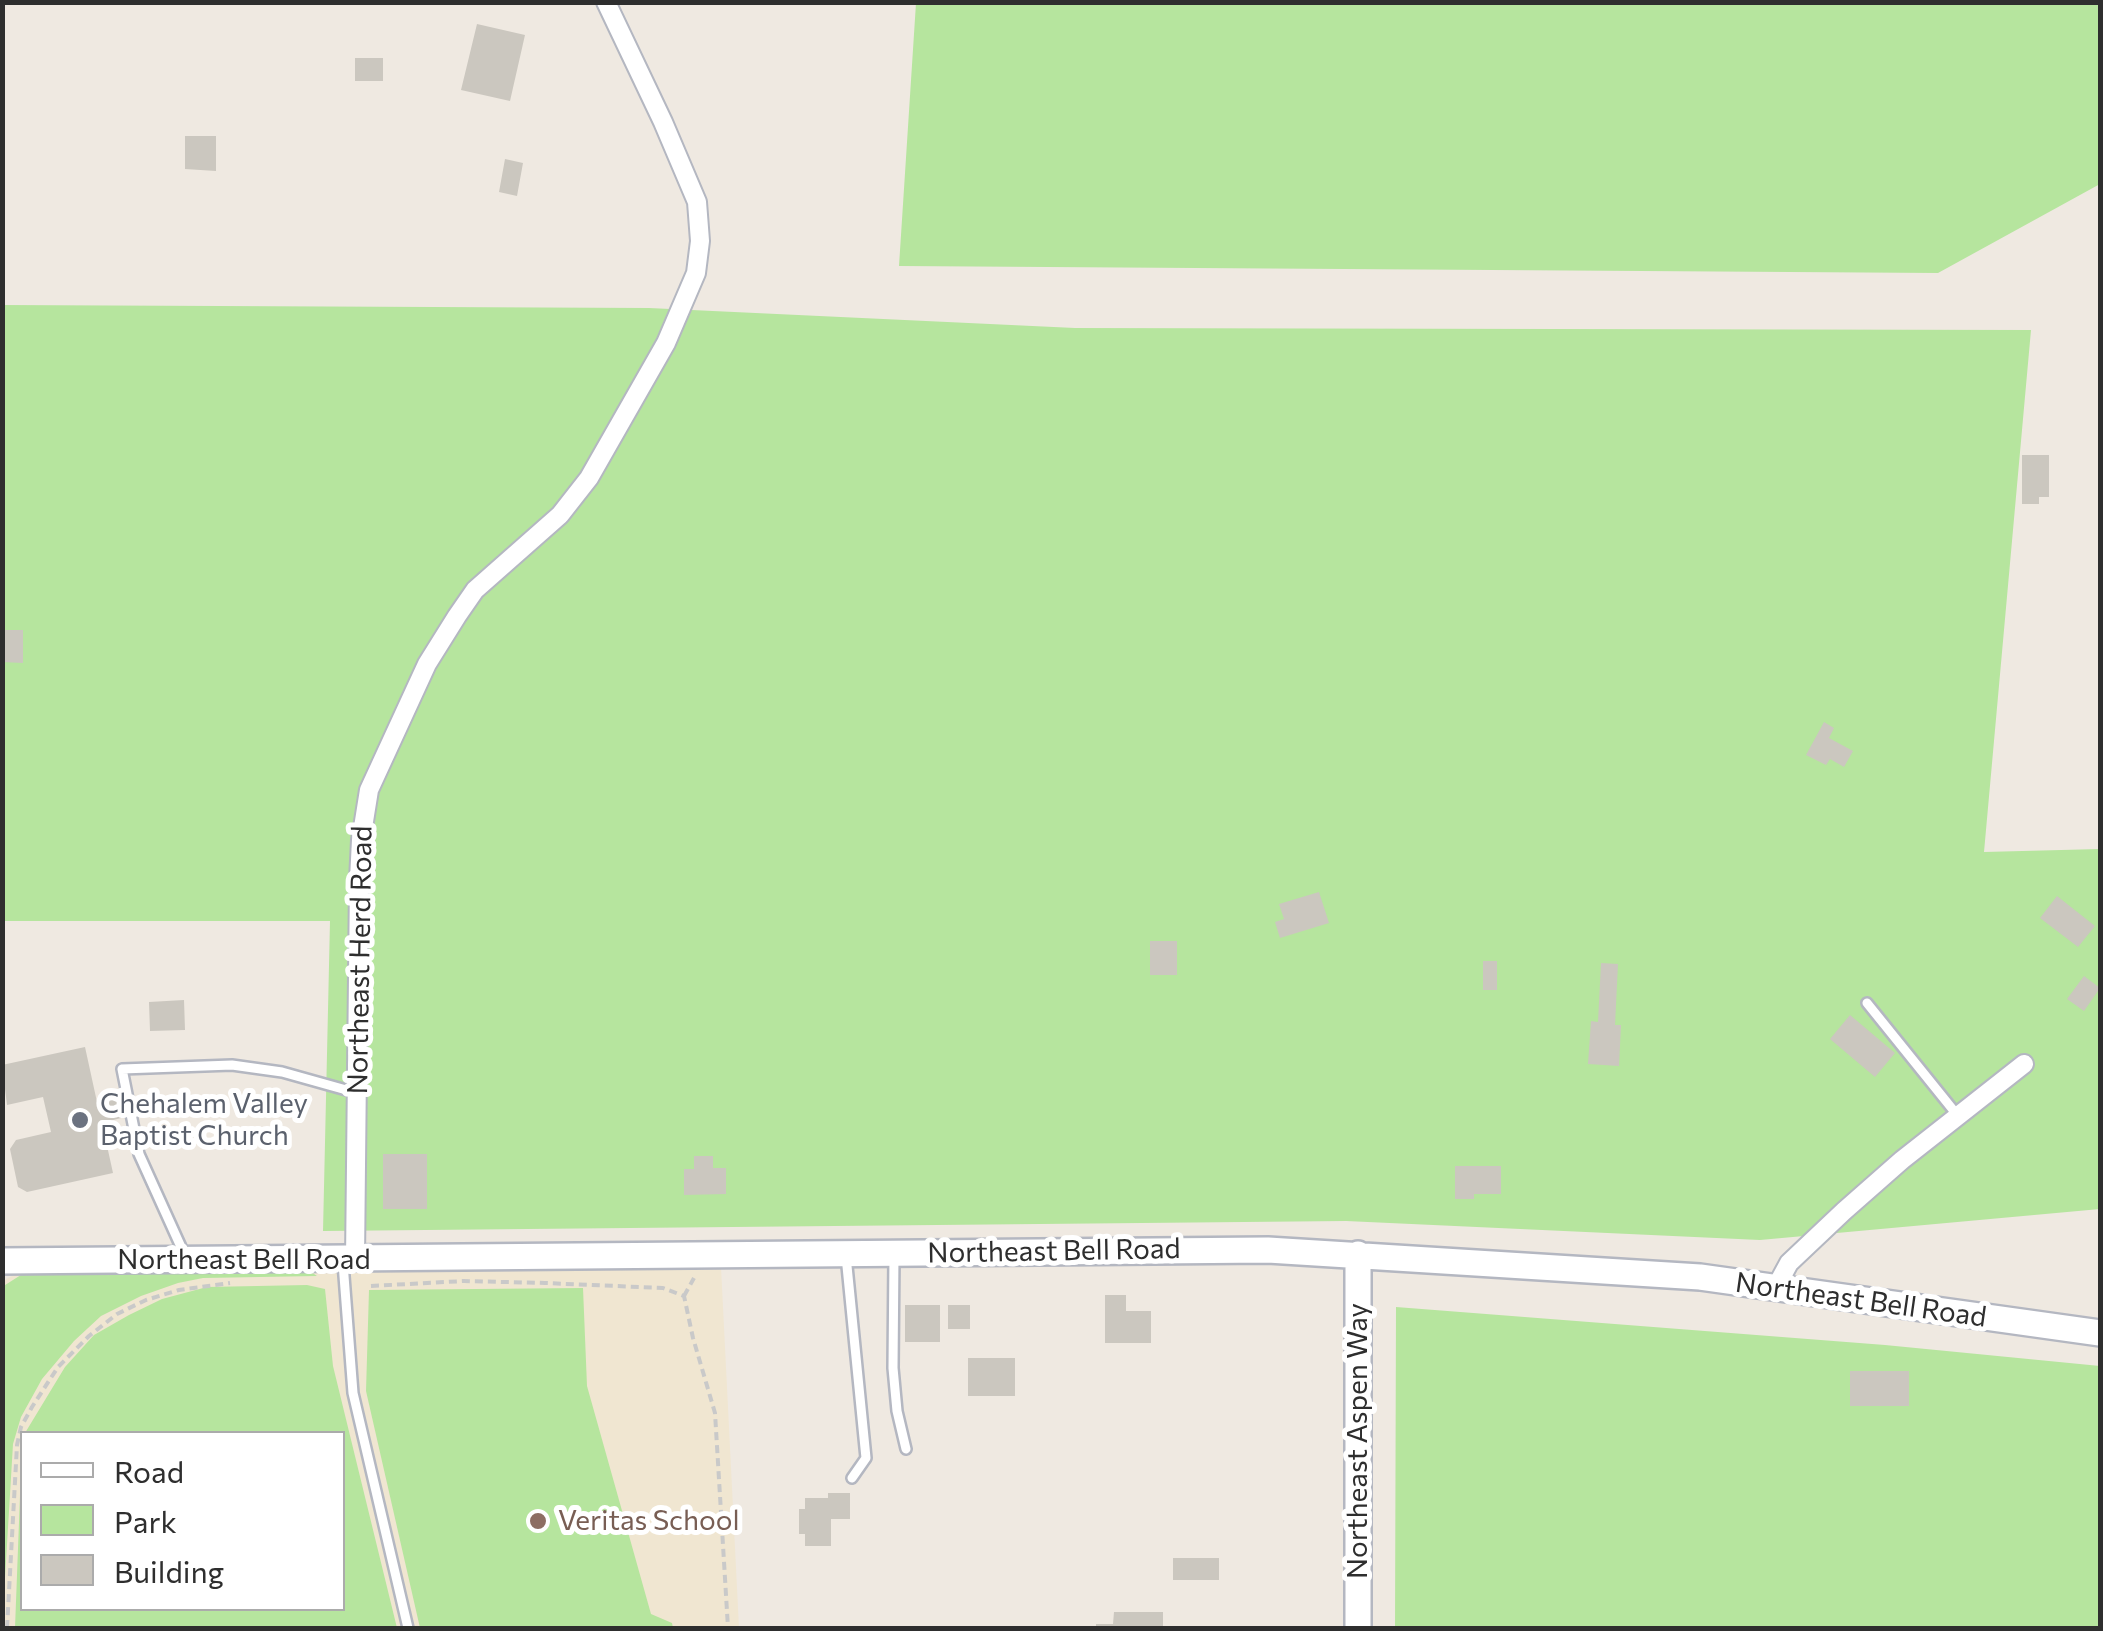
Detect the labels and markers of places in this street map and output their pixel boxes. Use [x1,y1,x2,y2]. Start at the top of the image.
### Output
place label: Chehalem Valley Baptist Church [100,1087,308,1153]
marker: Chehalem Valley Baptist Church [69,1109,91,1131]
place label: Veritas School [558,1504,740,1538]
marker: Veritas School [527,1510,549,1532]

